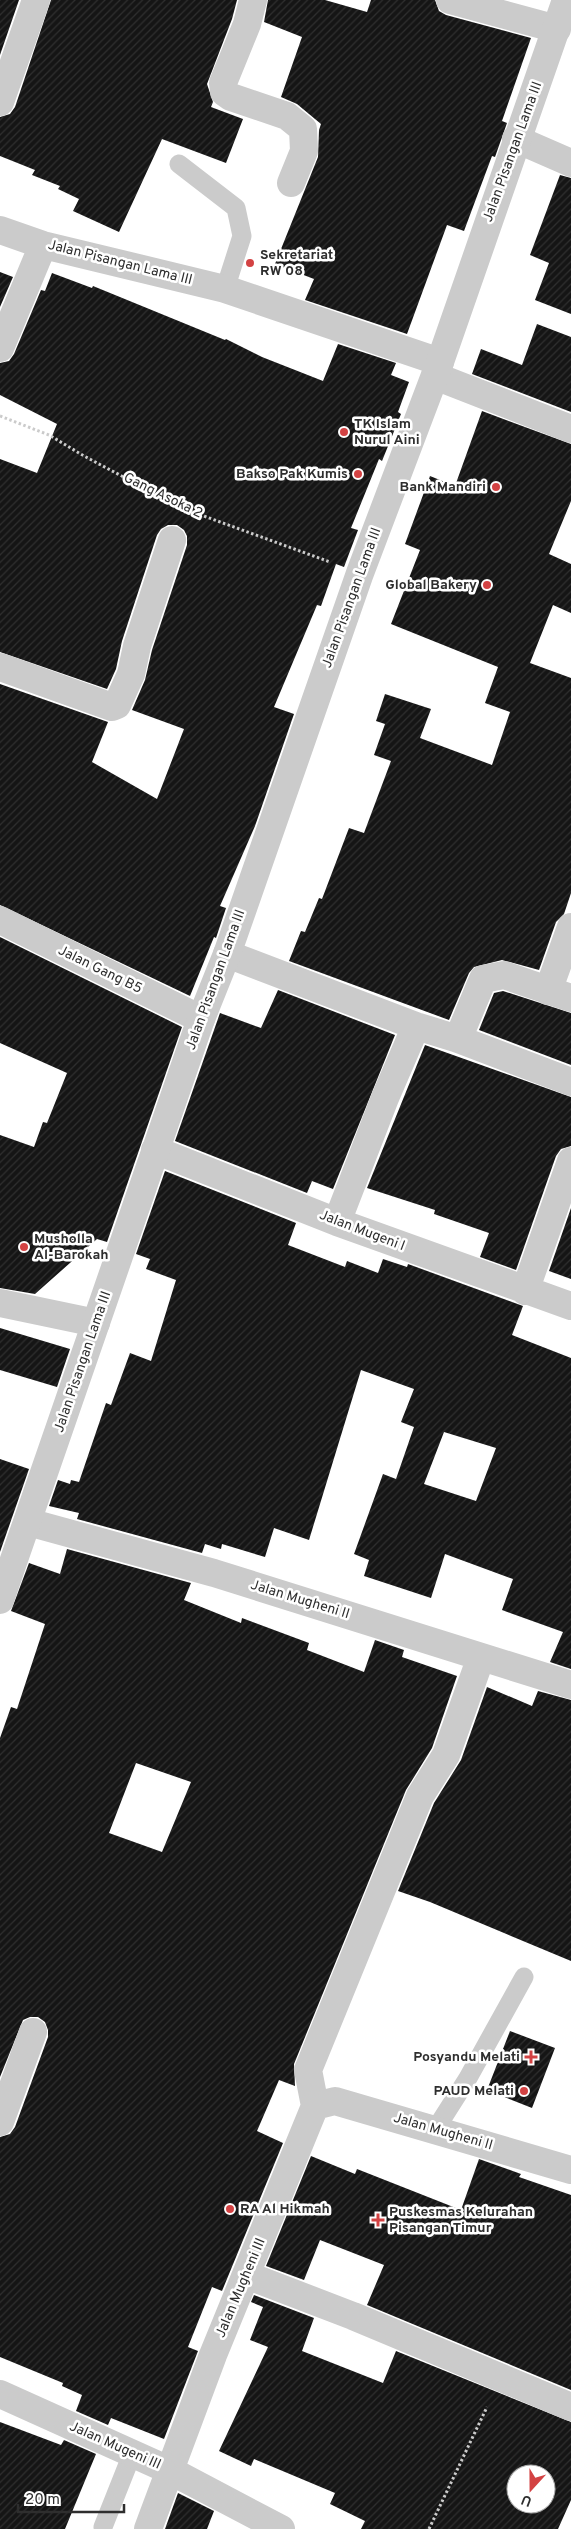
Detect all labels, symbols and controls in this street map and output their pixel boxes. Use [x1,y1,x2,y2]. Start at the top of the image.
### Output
street label: Jalan Pisangan Lama III [480,79,546,225]
street label: Jalan Pisangan Lama III [46,237,194,289]
place label: Sekretariat RW 08 [260,247,333,280]
marker: Sekretariat RW 08 [244,257,256,269]
place label: TK Islam Nurul Aini [354,416,420,449]
marker: TK Islam Nurul Aini [338,426,350,438]
place label: Bakso Pak Kumis [236,466,348,483]
marker: Bakso Pak Kumis [352,468,364,480]
street label: Gang Asoka 2 [121,470,205,522]
place label: Bank Mandiri [399,479,486,496]
marker: Bank Mandiri [490,481,502,493]
street label: Jalan Pisangan Lama III [319,525,385,671]
place label: Global Bakery [385,577,477,594]
marker: Global Bakery [481,579,493,591]
street label: Jalan Pisangan Lama III [183,907,249,1053]
street label: Jalan Gang B5 [55,942,145,998]
street label: Jalan Mugeni I [317,1207,407,1255]
place label: Musholla Al-Barokah [34,1231,109,1264]
marker: Musholla Al-Barokah [18,1241,30,1253]
street label: Jalan Pisangan Lama III [51,1289,115,1435]
street label: Jalan Mugheni II [248,1577,352,1623]
place label: Posyandu Melati [413,2049,520,2066]
marker: Posyandu Melati [524,2050,538,2064]
place label: PAUD Melati [434,2083,514,2100]
marker: PAUD Melati [518,2085,530,2097]
street label: Jalan Mugheni II [391,2110,495,2154]
place label: RA Al Hikmah [240,2201,330,2218]
marker: RA Al Hikmah [224,2203,236,2215]
place label: Puskesmas Kelurahan Pisangan Timur [389,2204,533,2237]
marker: Puskesmas Kelurahan Pisangan Timur [371,2213,385,2227]
street label: Jalan Mugheni III [212,2236,270,2340]
street label: Jalan Mugeni III [67,2418,163,2474]
north arrow [506,2464,556,2514]
scale bar [18,2482,124,2514]
text: U [519,2490,535,2509]
text: 20 m [25,2491,60,2510]

